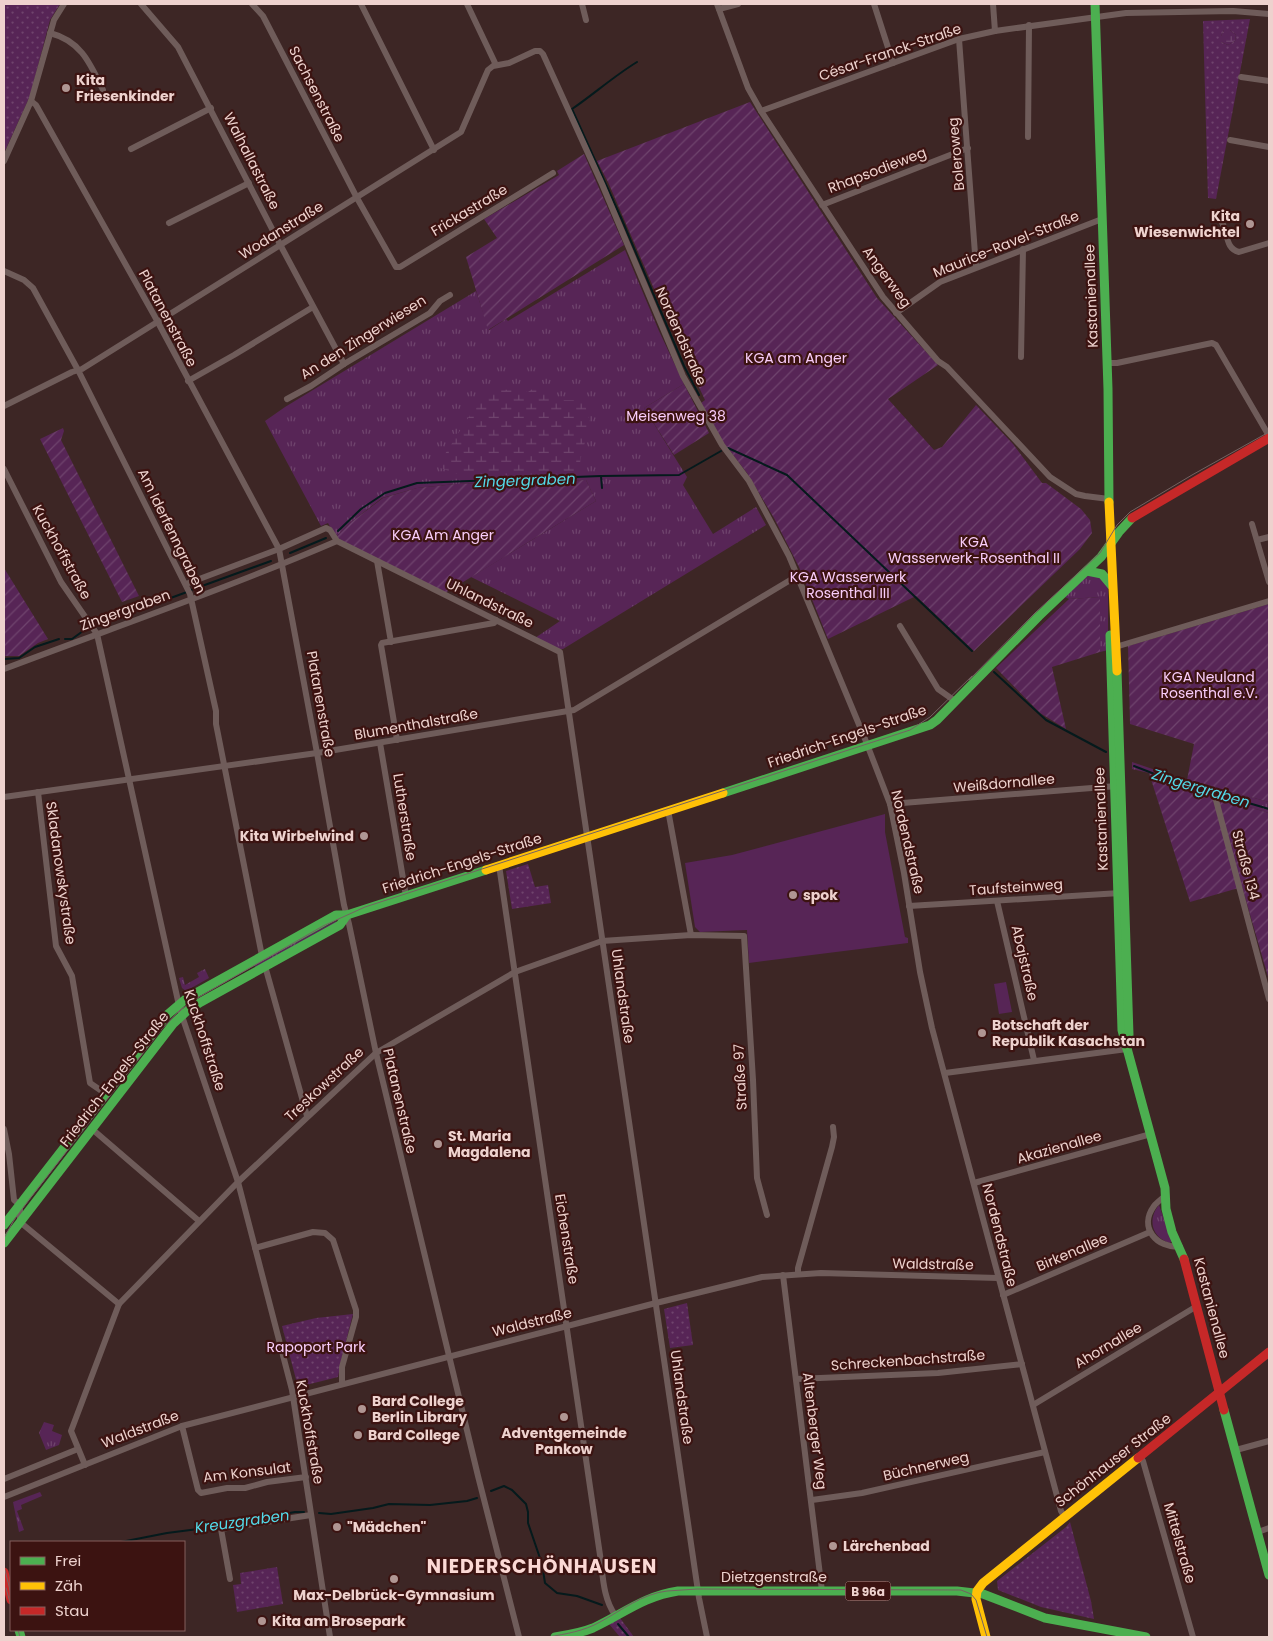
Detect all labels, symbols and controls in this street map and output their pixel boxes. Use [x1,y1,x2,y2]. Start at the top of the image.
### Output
street label: César-Franck-Straße [816,18,964,86]
street label: Sachsenstraße [284,43,350,146]
place label: Kita Friesenkinder [76,70,175,106]
marker: Kita Friesenkinder [60,82,72,94]
street label: Walhallastraße [219,109,285,213]
street label: Boleroweg [943,117,969,191]
street label: Rhapsodieweg [825,142,929,198]
street label: Frickastraße [427,179,511,241]
street label: Wodanstraße [235,196,327,264]
street label: Maurice-Ravel-Straße [930,205,1082,282]
place label: Kita Wiesenwichtel [1134,206,1240,242]
marker: Kita Wiesenwichtel [1244,218,1256,230]
street label: Angerweg [858,242,916,312]
street label: Kastanienallee [1079,244,1103,348]
street label: Platanenstraße [134,266,202,370]
street label: Nordendstraße [650,284,712,389]
street label: An den Zingerwiesen [296,290,430,384]
park label: KGA am Anger [745,348,847,368]
park label: Meisenweg 38 [626,406,726,426]
street label: Am Iderfenngraben [133,465,211,597]
water label: Zingergraben [473,468,576,492]
street label: Kuckhoffstraße [28,501,96,603]
park label: KGA Am Anger [392,525,494,545]
park label: KGA Wasserwerk-Rosenthal II [888,532,1060,568]
park label: KGA Wasserwerk Rosenthal III [790,567,907,603]
street label: Uhlandstraße [443,573,537,633]
street label: Zingergraben [77,584,173,636]
street label: Platanenstraße [302,649,340,759]
park label: KGA Neuland Rosenthal e.V. [1160,667,1258,703]
street label: Friedrich-Engels-Straße [765,699,929,773]
street label: Blumenthalstraße [353,703,480,745]
water label: Zingergraben [1149,763,1253,813]
street label: Kastanienallee [1089,767,1113,871]
street label: Weißdornallee [953,769,1056,797]
street label: Lutherstraße [388,772,422,862]
street label: Nordendstraße [886,788,930,896]
street label: Skladanowskystraße [41,800,81,946]
place label: Kita Wirbelwind [240,826,354,846]
street label: Friedrich-Engels-Straße [380,828,545,898]
street label: Straße 134 [1227,828,1265,902]
marker: Kita Wirbelwind [358,830,370,842]
street label: Taufsteinweg [969,874,1063,900]
place label: spok [803,885,838,905]
marker: spok [787,889,799,901]
street label: Abajstraße [1007,923,1043,1003]
street label: Uhlandstraße [606,948,640,1045]
street label: Kuckhoffstraße [179,987,231,1094]
street label: Friedrich-Engels-Straße [55,1007,173,1151]
place label: Botschaft der Republik Kasachstan [992,1015,1145,1051]
marker: Botschaft der Republik Kasachstan [976,1027,988,1039]
street label: Treskowstraße [280,1042,368,1126]
street label: Straße 97 [728,1043,752,1111]
street label: Platanenstraße [378,1046,422,1156]
street label: Akazienallee [1014,1125,1104,1169]
place label: St. Maria Magdalena [448,1126,531,1162]
marker: St. Maria Magdalena [432,1138,444,1150]
street label: Nordendstraße [977,1181,1023,1289]
street label: Eichenstraße [550,1192,584,1286]
street label: Birkenallee [1033,1228,1111,1276]
street label: Waldstraße [892,1253,974,1275]
street label: Kastanienallee [1189,1255,1235,1361]
street label: Waldstraße [490,1302,574,1342]
street label: Ahornallee [1071,1317,1146,1373]
park label: Rapoport Park [267,1337,366,1357]
street label: Schreckenbachstraße [830,1345,986,1375]
street label: Uhlandstraße [665,1349,699,1446]
street label: Altenberger Weg [798,1371,832,1491]
street label: Kuckhoffstraße [291,1378,329,1486]
place label: Bard College Berlin Library [372,1391,467,1427]
marker: Bard College Berlin Library [356,1403,368,1415]
street label: Waldstraße [98,1405,182,1453]
street label: Schönhauser Straße [1051,1408,1175,1512]
marker: Adventgemeinde Pankow [558,1411,570,1423]
place label: Adventgemeinde Pankow [501,1423,627,1459]
place label: Bard College [368,1425,460,1445]
marker: Bard College [352,1429,364,1441]
street label: Büchnerweg [881,1446,971,1486]
street label: Am Konsulat [202,1457,292,1487]
street label: Mittelstraße [1159,1500,1201,1586]
water label: Kreuzgraben [193,1504,291,1538]
place label: "Mädchen" [347,1517,427,1537]
marker: "Mädchen" [331,1521,343,1533]
place label: Lärchenbad [843,1536,930,1556]
marker: Lärchenbad [827,1540,839,1552]
legend [10,1541,185,1631]
text: Frei [55,1550,81,1571]
district label: NIEDERSCHÖNHAUSEN [427,1553,657,1580]
street label: Dietzgenstraße [721,1567,827,1587]
marker: Max-Delbrück-Gymnasium [388,1573,400,1585]
text: Zäh [55,1575,83,1596]
road number: B 96a [846,1582,890,1600]
place label: Max-Delbrück-Gymnasium [293,1585,495,1605]
text: Stau [55,1600,89,1621]
place label: Kita am Brosepark [272,1611,406,1631]
marker: Kita am Brosepark [256,1615,268,1627]

